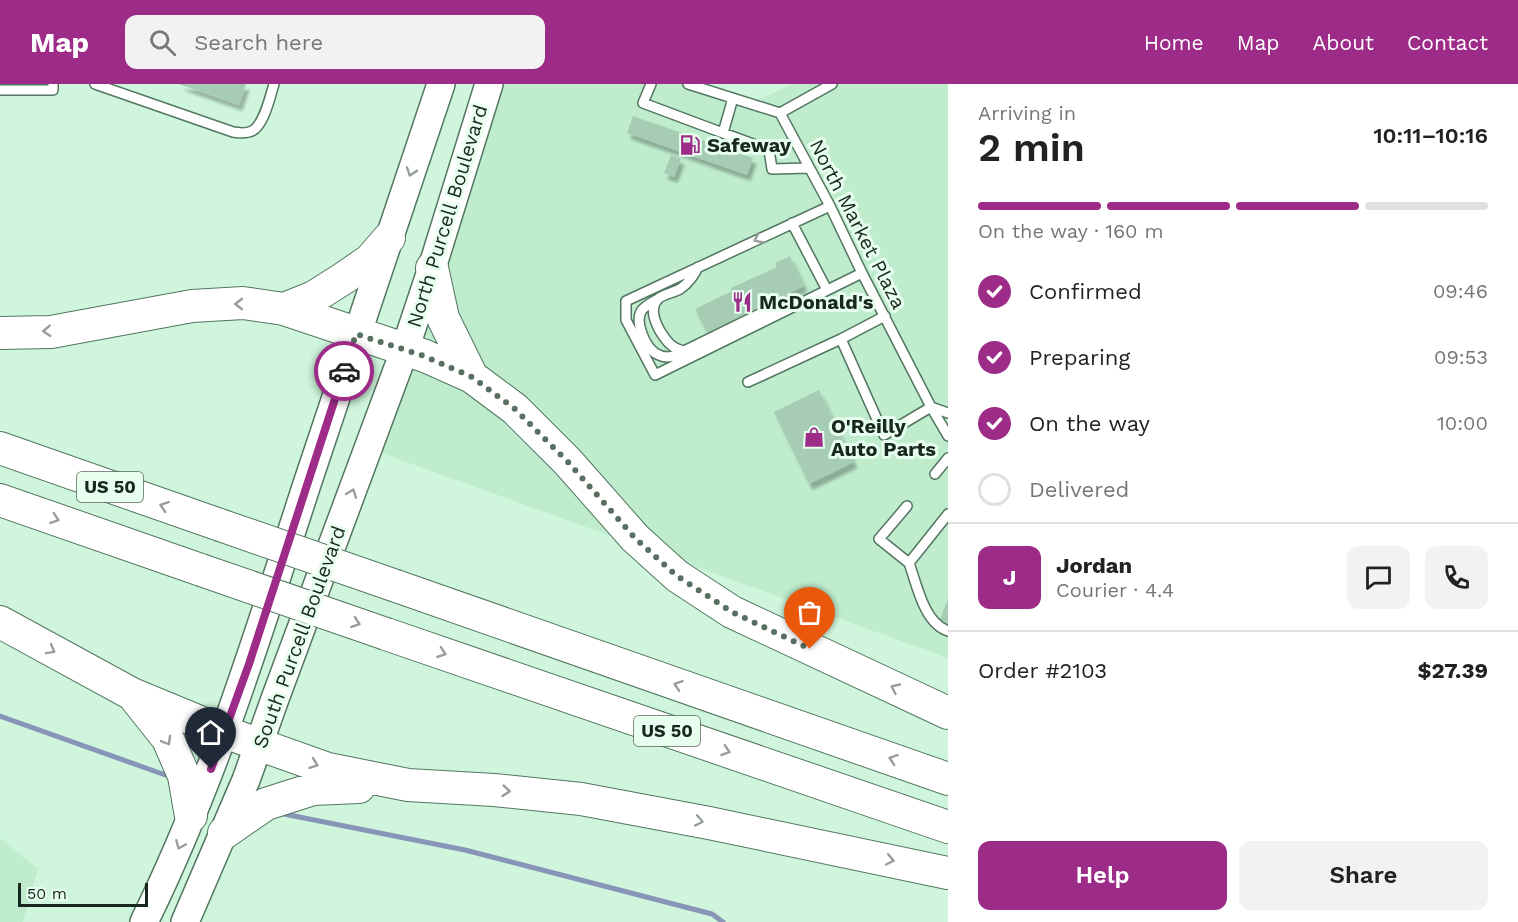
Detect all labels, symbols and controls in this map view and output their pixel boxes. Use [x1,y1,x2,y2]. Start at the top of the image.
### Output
search box [125,15,545,69]
text: Map [30,26,89,59]
icon: search [146,26,179,59]
text: Search here [194,30,323,55]
text: Home [1144,30,1204,55]
text: Map [1237,30,1280,55]
text: About [1313,30,1374,55]
text: Contact [1407,30,1488,55]
text: Arriving in [978,101,1076,125]
street label: North Purcell Boulevard [402,102,492,330]
text: 10:11–10:16 [1373,123,1488,148]
text: 2 min [978,125,1085,170]
fuel station icon: Safeway [678,133,702,157]
place label: Safeway [707,133,792,157]
street label: North Market Plaza [805,135,911,313]
one-way arrow [406,166,419,177]
text: On the way · 160 m [978,219,1163,243]
one-way arrow [753,232,764,244]
icon: check [978,275,1011,308]
text: Confirmed [1029,279,1142,304]
text: 09:46 [1433,279,1488,303]
restaurant icon: McDonald's [730,290,754,314]
place label: McDonald's [759,290,874,314]
one-way arrow [235,298,244,310]
one-way arrow [42,324,51,337]
courier [314,341,374,401]
icon: check [978,341,1011,374]
text: Preparing [1029,345,1130,370]
text: 09:53 [1434,345,1488,369]
icon: car [328,355,361,388]
icon: check [978,407,1011,440]
text: On the way [1029,411,1150,436]
text: 10:00 [1437,411,1488,435]
place label: O'Reilly Auto Parts [831,414,936,461]
shop icon: O'Reilly Auto Parts [802,425,826,449]
road number: US 50 [77,472,143,502]
text: Delivered [1029,477,1129,502]
one-way arrow [344,488,357,499]
one-way arrow [160,501,170,513]
one-way arrow [49,512,60,524]
street label: South Purcell Boulevard [248,523,350,751]
button: chat [1347,546,1410,609]
button: phone [1425,546,1488,609]
text: Jordan [1056,553,1132,578]
text: J [1003,565,1016,590]
text: Courier · 4.4 [1056,578,1174,602]
pin [784,587,835,649]
icon: bag [793,596,826,629]
one-way arrow [350,616,360,629]
one-way arrow [45,643,56,654]
one-way arrow [436,646,447,659]
text: Order #2103 [978,658,1107,683]
text: $27.39 [1417,658,1488,683]
one-way arrow [673,679,684,692]
one-way arrow [891,683,902,695]
pin [185,707,236,769]
icon: home [194,716,227,749]
road number: US 50 [634,716,700,746]
one-way arrow [160,735,171,745]
one-way arrow [720,743,730,756]
one-way arrow [888,754,899,767]
one-way arrow [308,757,319,770]
one-way arrow [502,784,511,797]
one-way arrow [693,814,703,827]
one-way arrow [175,838,187,849]
button: Help [978,841,1227,910]
button: Share [1239,841,1488,910]
one-way arrow [885,853,895,866]
scale bar [18,880,148,908]
text: 50 m [27,884,67,903]

